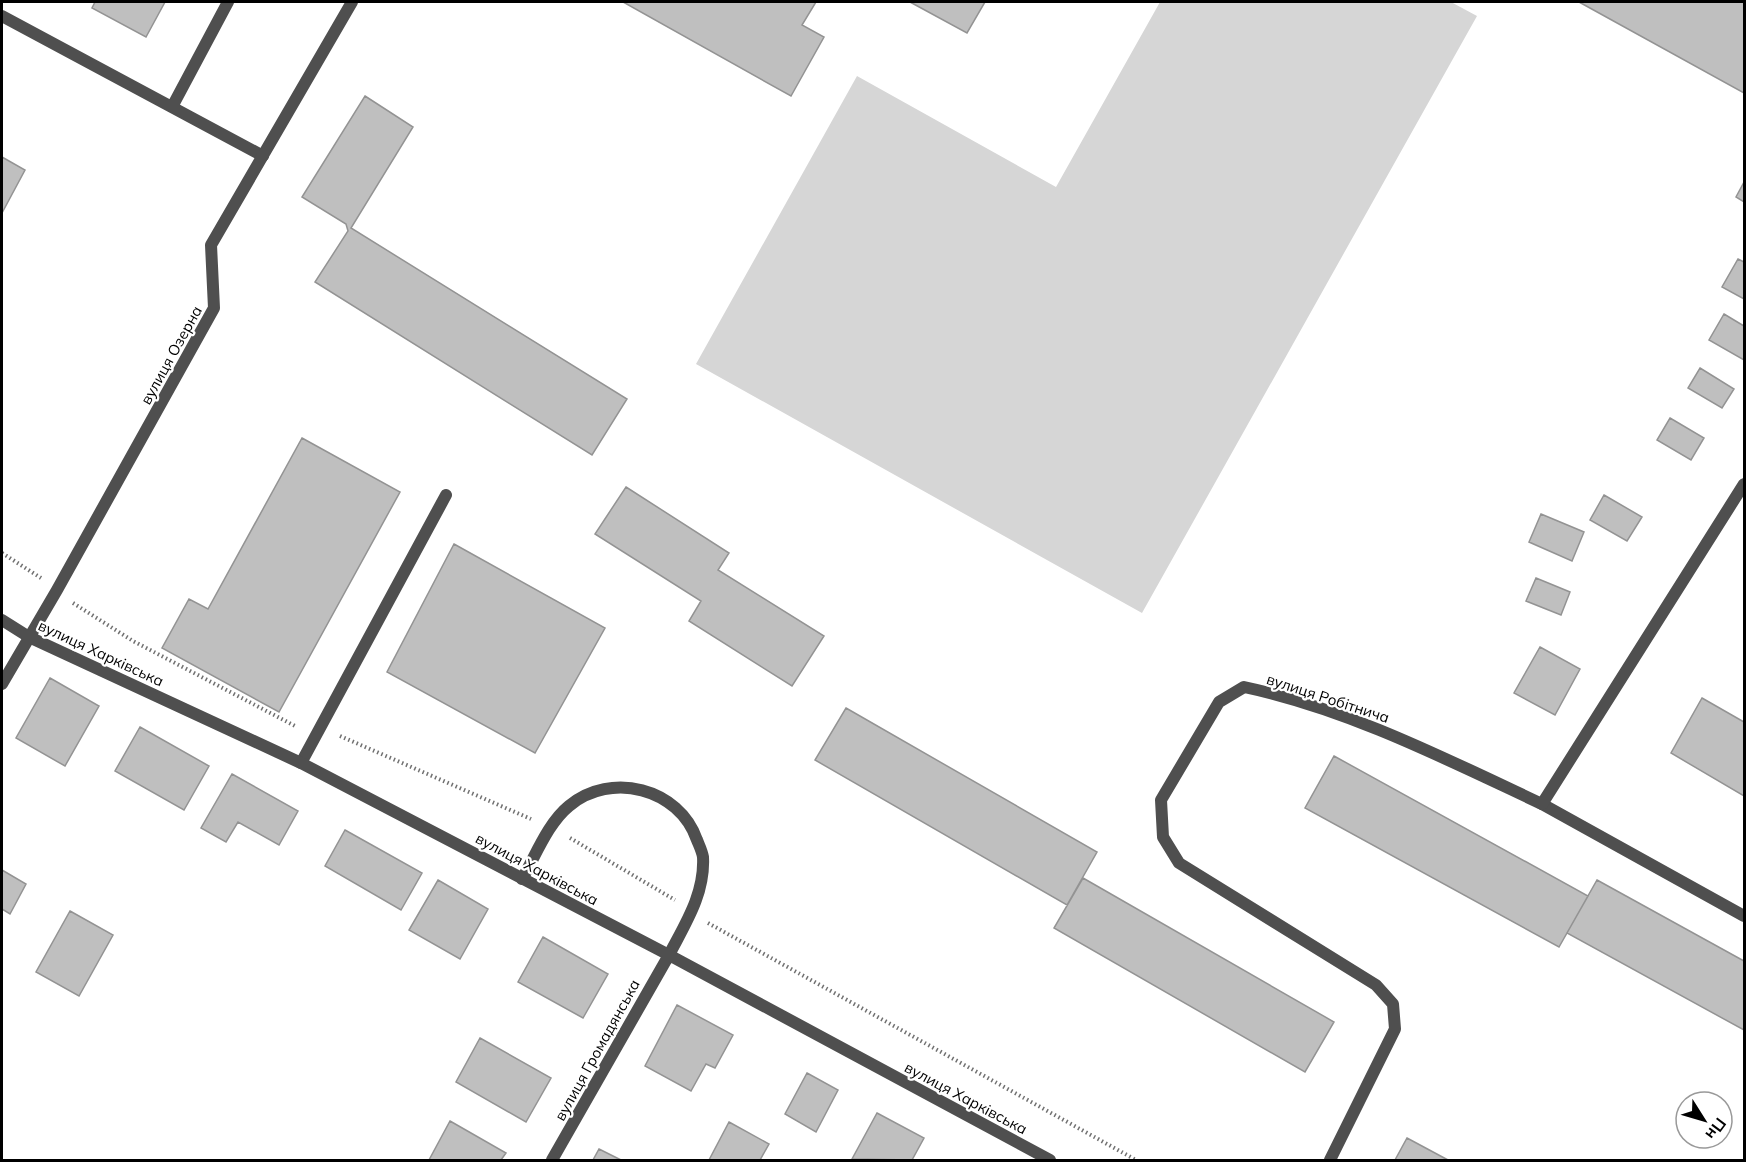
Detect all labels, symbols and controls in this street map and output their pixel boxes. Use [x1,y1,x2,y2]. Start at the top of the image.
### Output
street label: вулиця Озерна [136,302,206,408]
street label: вулиця Харківська [35,616,167,690]
street label: вулиця Робітнича [1264,669,1392,727]
street label: вулиця Харківська [472,829,602,909]
street label: вулиця Громадянська [550,976,644,1124]
street label: вулиця Харківська [901,1058,1031,1138]
north arrow [1674,1090,1734,1150]
text: Пн [1701,1114,1731,1144]

